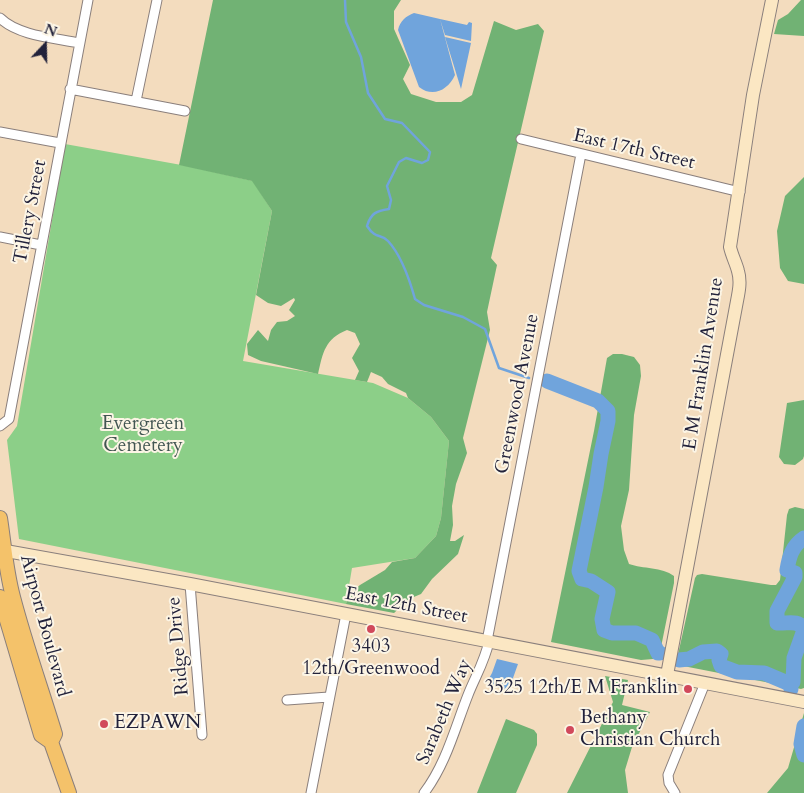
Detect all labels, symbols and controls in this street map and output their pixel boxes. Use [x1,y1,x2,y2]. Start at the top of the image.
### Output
text: N [41,19,60,42]
north arrow [20,20,70,70]
street label: East 17th Street [571,125,697,175]
street label: Tillery Street [10,158,52,266]
street label: E M Franklin Avenue [679,276,729,452]
street label: Greenwood Avenue [491,312,545,476]
park label: Evergreen Cemetery [102,414,184,458]
street label: Airport Boulevard [14,552,74,700]
street label: East 12th Street [343,583,469,629]
street label: Ridge Drive [163,596,195,696]
marker: 3403 12th/Greenwood [365,623,377,635]
place label: 3403 12th/Greenwood [302,637,440,681]
street label: Sarabeth Way [413,656,477,768]
place label: 3525 12th/E M Franklin [484,678,678,700]
marker: 3525 12th/E M Franklin [682,683,694,695]
place label: Bethany Christian Church [580,708,720,752]
place label: EZPAWN [114,713,201,735]
marker: EZPAWN [98,718,110,730]
marker: Bethany Christian Church [564,724,576,736]

